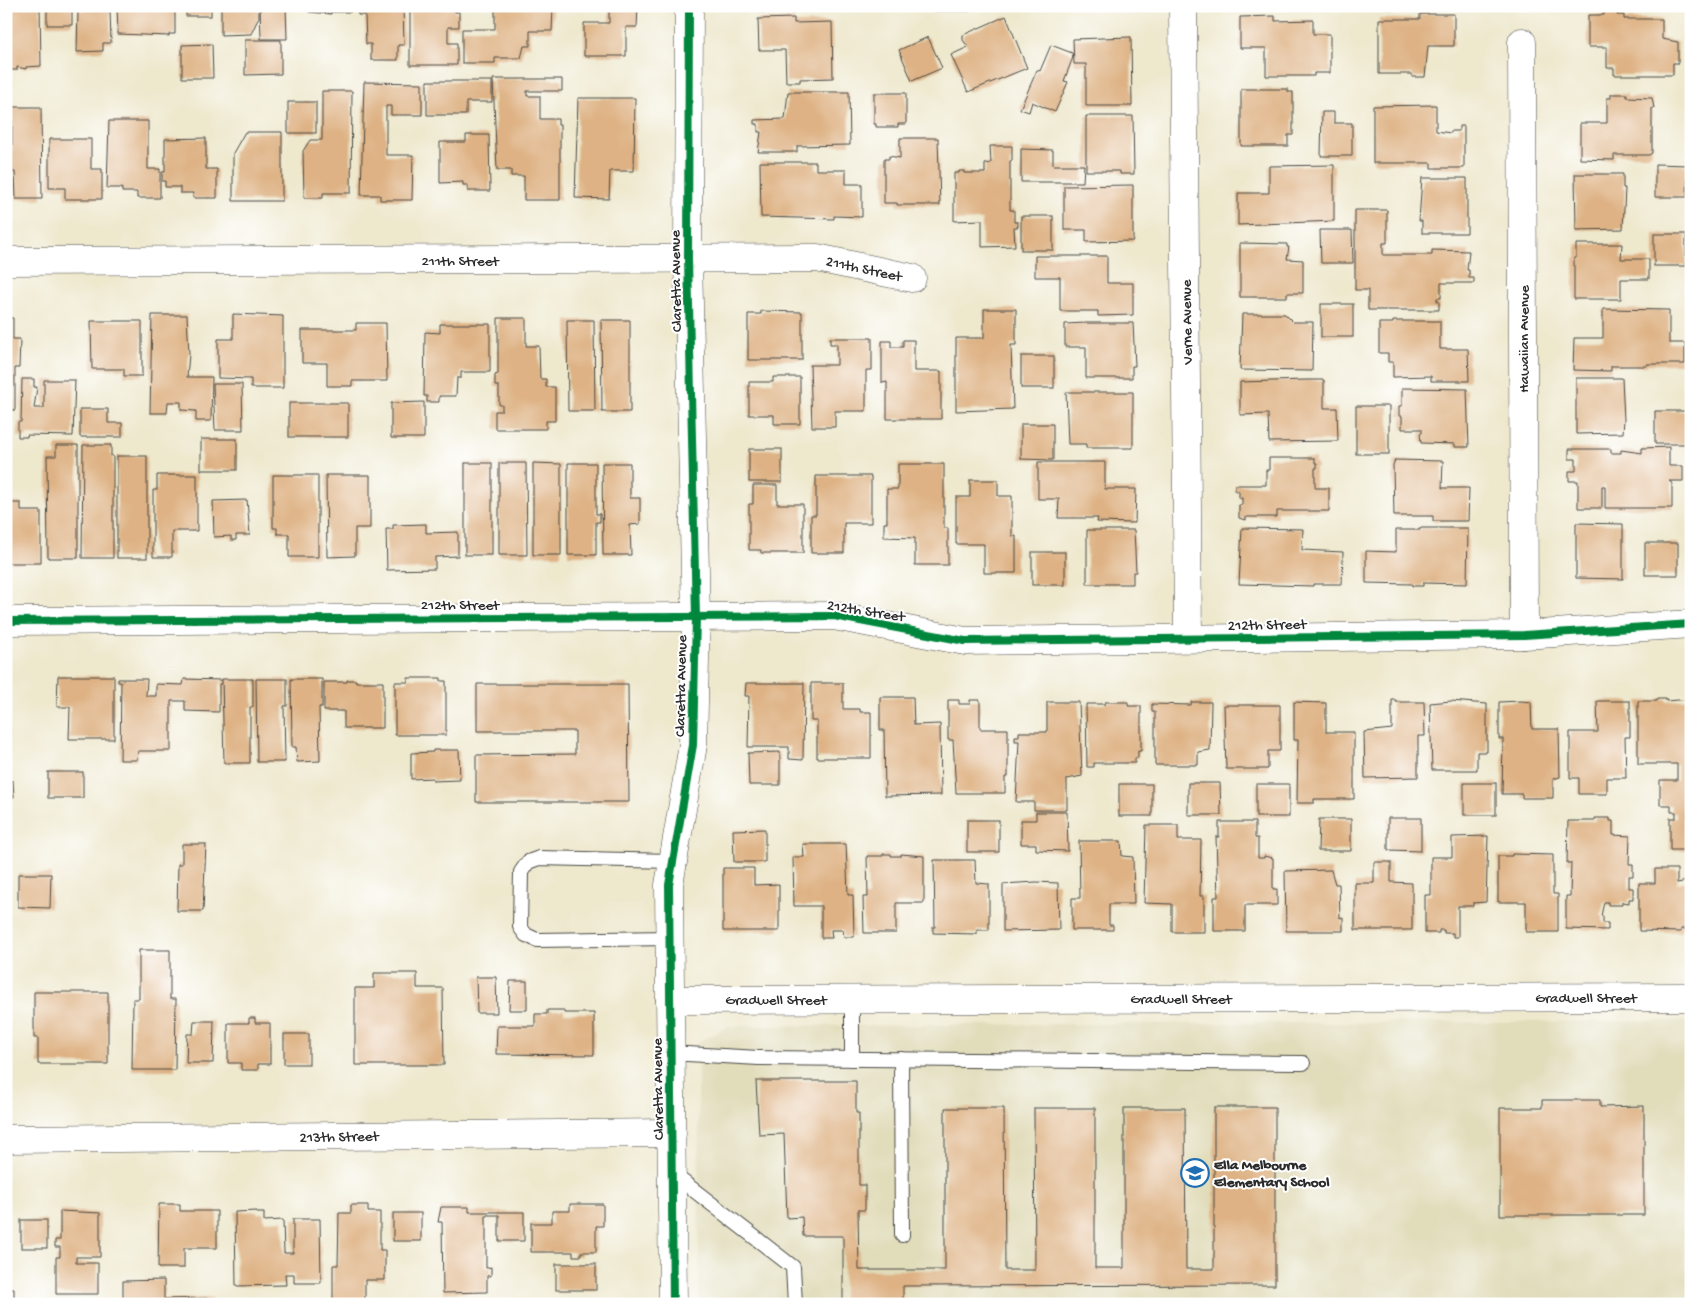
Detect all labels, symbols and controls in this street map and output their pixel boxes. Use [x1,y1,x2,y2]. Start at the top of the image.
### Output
street label: Claretta Avenue [667,230,687,332]
street label: 211th Street [421,253,500,271]
street label: 211th Street [824,253,905,287]
street label: Verne Avenue [1178,279,1198,366]
street label: Hawaiian Avenue [1516,285,1534,393]
street label: 212th Street [421,597,501,615]
street label: 212th Street [826,597,908,627]
street label: 212th Street [1228,616,1308,636]
street label: Claretta Avenue [672,635,692,737]
street label: Gradwell Street [1535,990,1639,1008]
street label: Gradwell Street [1130,991,1234,1009]
street label: Gradwell Street [725,992,829,1010]
street label: Claretta Avenue [649,1038,669,1140]
street label: 213th Street [299,1128,381,1148]
place label: Ella Melbourne Elementary School [1214,1157,1330,1192]
school or university icon: Ella Melbourne Elementary School [1180,1158,1210,1188]

